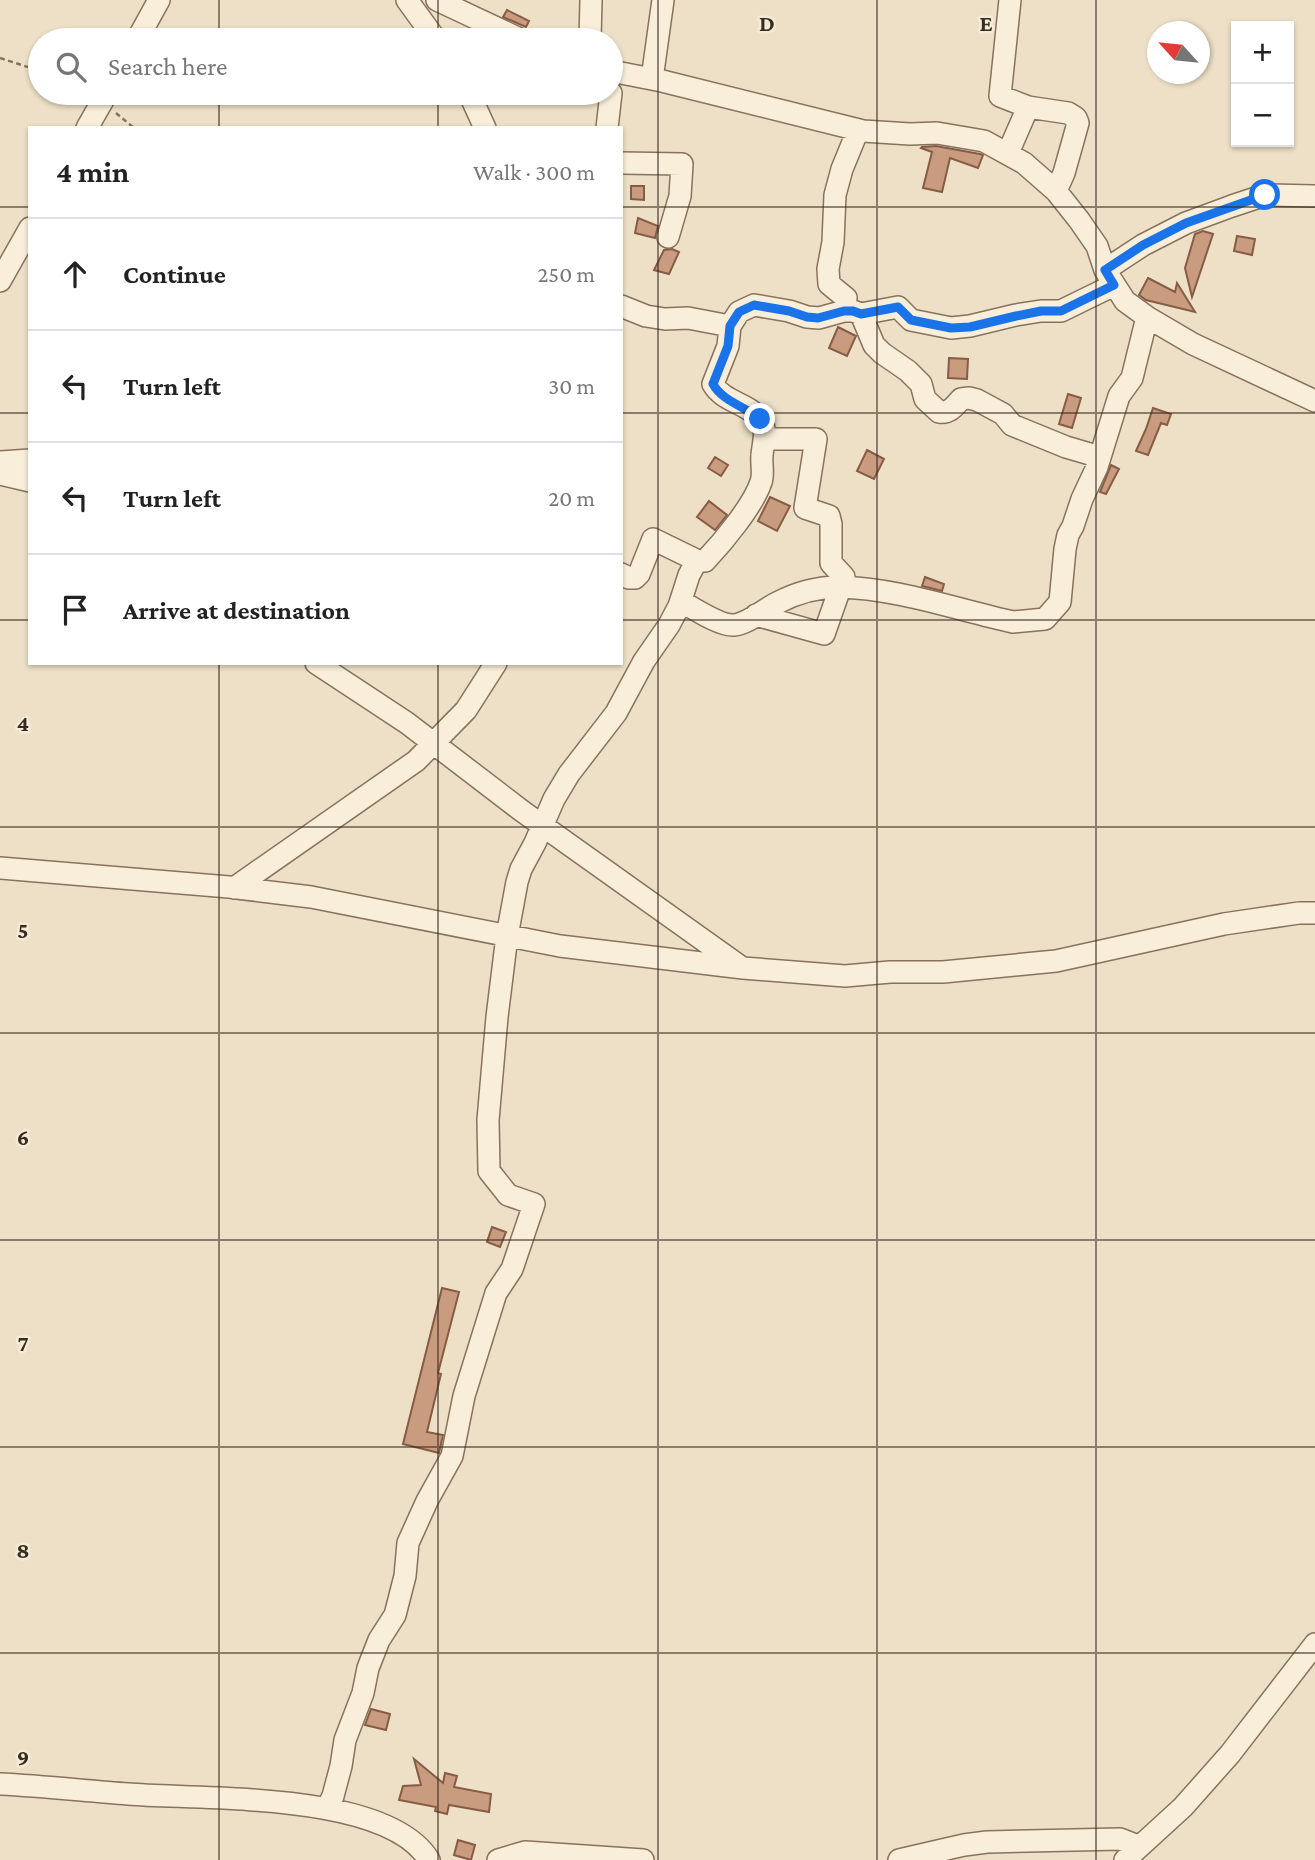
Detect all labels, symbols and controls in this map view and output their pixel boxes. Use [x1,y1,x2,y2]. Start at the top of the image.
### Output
text: D [759,10,775,36]
text: E [979,10,993,36]
north arrow [1147,21,1210,84]
map controls [1231,21,1294,147]
button: + [1231,21,1294,84]
search box [28,28,623,105]
icon: search [52,48,90,86]
text: Search here [108,52,227,81]
button: − [1231,84,1294,147]
text: 4 min [56,155,129,188]
text: Walk · 300 m [473,159,595,185]
route start [1249,179,1280,210]
icon: ahead [56,255,94,293]
text: Continue [123,260,226,289]
text: 250 m [537,261,595,287]
icon: left [56,367,94,405]
text: Turn left [123,372,221,401]
text: 30 m [548,373,595,399]
route end [744,403,775,434]
icon: left [56,479,94,517]
text: Turn left [123,484,221,513]
text: 20 m [548,485,595,511]
icon: arrive [56,591,94,629]
text: Arrive at destination [123,596,350,625]
text: 4 [17,710,29,736]
text: 5 [17,917,29,943]
text: 6 [17,1124,29,1150]
text: 7 [17,1330,29,1356]
text: 8 [16,1537,30,1563]
text: 9 [17,1744,29,1770]

